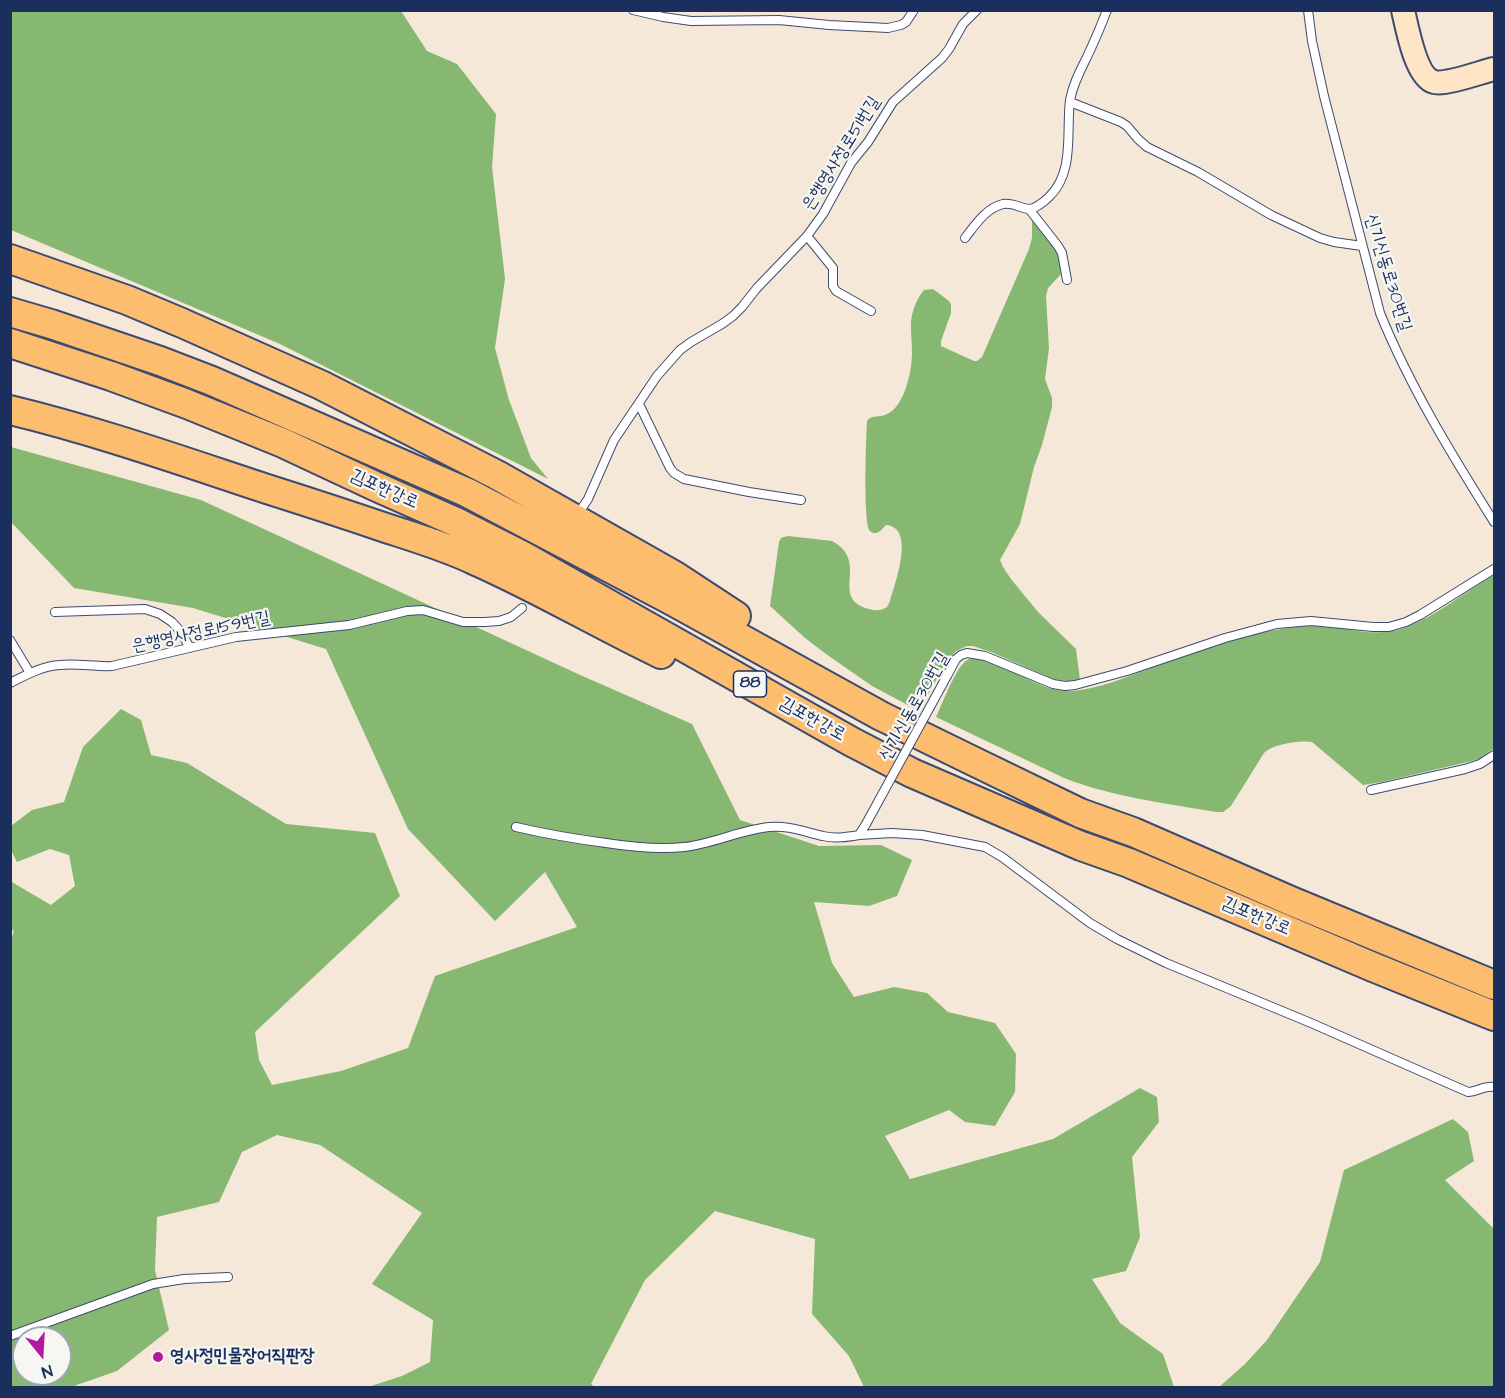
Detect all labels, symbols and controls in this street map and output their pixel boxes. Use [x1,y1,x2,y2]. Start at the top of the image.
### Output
street label: 은행영사정로51번길 [798,93,886,215]
street label: 신기신동로30번길 [1359,212,1415,334]
street label: 김포한강로 [347,465,421,515]
street label: 은행영사정로159번길 [130,608,272,658]
street label: 신기신동로30번길 [875,649,955,765]
road number: 88 [734,671,766,697]
street label: 김포한강로 [775,693,849,747]
street label: 김포한강로 [1218,893,1294,941]
north arrow [12,1326,72,1386]
place label: 영사정민물장어직판장 [170,1346,315,1368]
marker: 영사정민물장어직판장 [151,1350,165,1364]
text: N [39,1359,55,1383]

